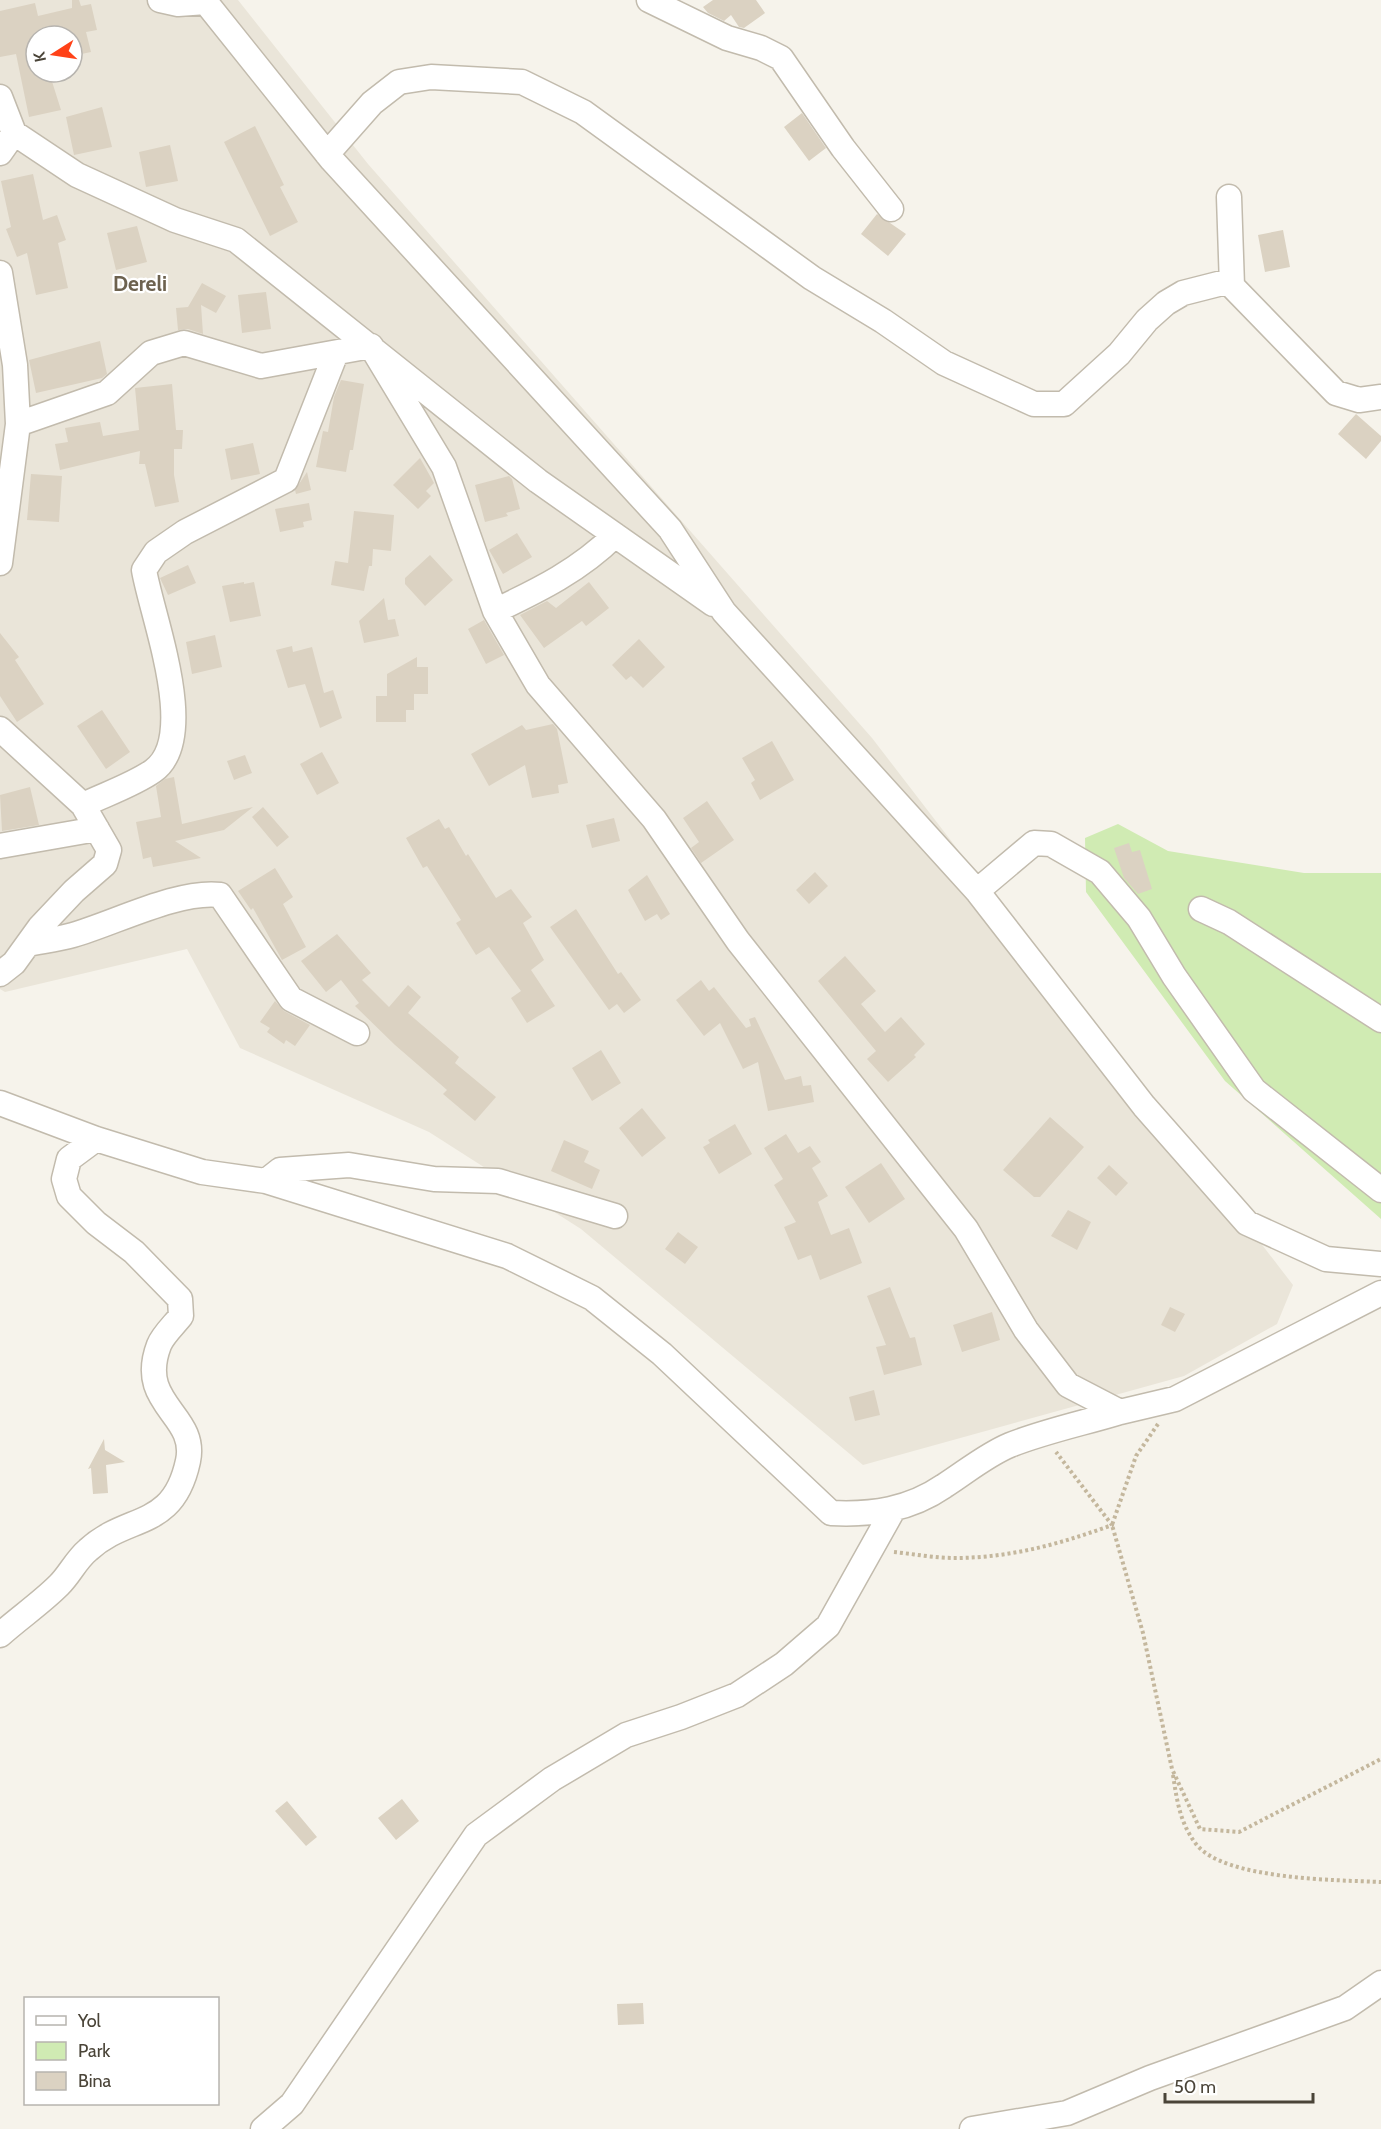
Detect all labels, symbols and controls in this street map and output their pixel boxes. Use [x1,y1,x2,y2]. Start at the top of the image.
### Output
north arrow [24,24,84,84]
text: K [29,50,50,64]
district label: Dereli [113,271,167,296]
legend [24,1997,219,2105]
text: Yol [77,2010,102,2032]
text: Park [78,2040,111,2062]
scale bar [1165,2066,1314,2104]
text: Bina [78,2070,112,2092]
text: 50 m [1174,2076,1216,2098]

